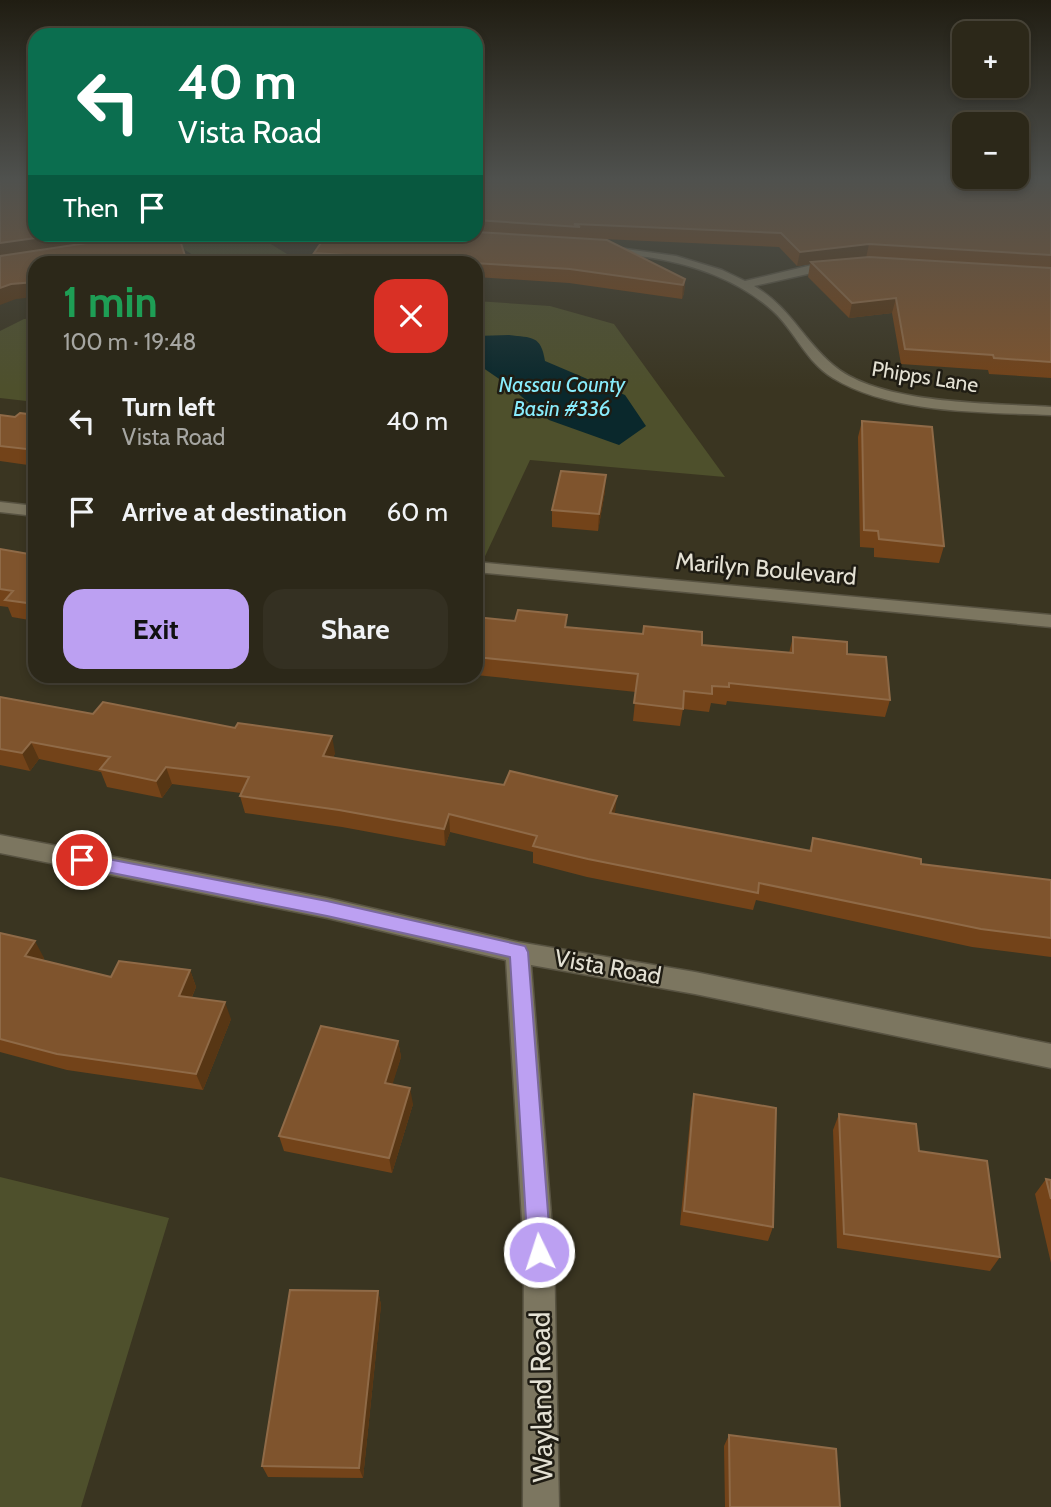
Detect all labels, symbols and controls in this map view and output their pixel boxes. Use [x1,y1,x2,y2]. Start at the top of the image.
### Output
map controls [952,21,1029,189]
button: + [952,21,1029,98]
text: 40 m [178,52,297,111]
icon: left [63,56,154,147]
text: Vista Road [178,112,322,151]
button: − [952,112,1029,189]
icon: arrive [133,189,171,227]
text: Then [63,192,119,224]
text: 1 min [63,276,158,328]
button: close [374,279,448,353]
text: 100 m · 19:48 [63,328,196,356]
street label: Phipps Lane [870,356,980,397]
water label: Nassau County Basin #336 [499,372,627,421]
text: Turn left [122,391,215,423]
icon: left [63,402,101,440]
text: 40 m [386,405,448,437]
text: Vista Road [122,423,225,451]
icon: arrive [63,493,101,531]
text: Arrive at destination [122,496,347,528]
text: 60 m [386,496,448,528]
street label: Marilyn Boulevard [674,546,858,591]
button: Exit [63,589,249,669]
button: Share [263,589,448,669]
pin [52,830,112,890]
icon: arrive [63,841,101,879]
street label: Vista Road [552,943,664,990]
position arrow [502,1215,576,1289]
street label: Wayland Road [523,1311,559,1483]

